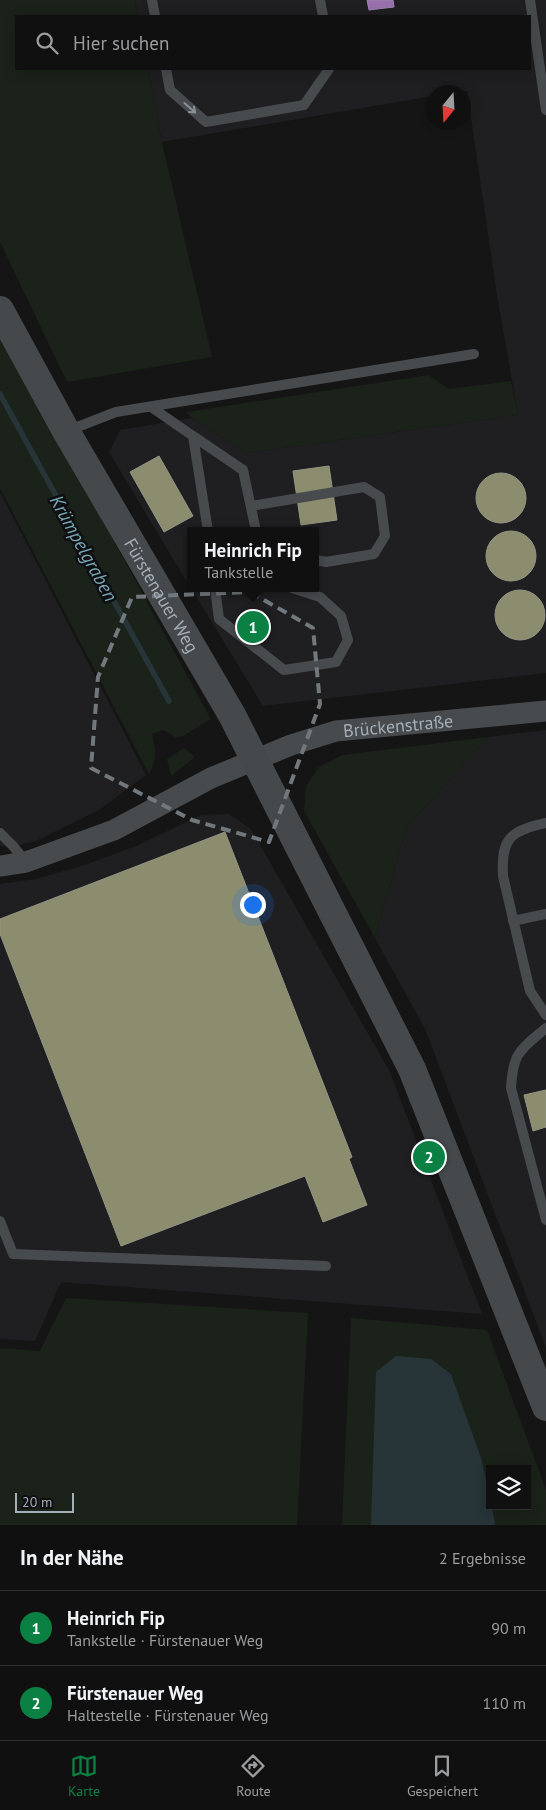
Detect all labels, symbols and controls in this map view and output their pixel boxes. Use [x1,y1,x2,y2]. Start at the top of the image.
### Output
search box [15,15,531,70]
icon: search [33,29,61,57]
text: Hier suchen [73,31,169,55]
north arrow [426,85,471,130]
one-way arrow [184,102,197,113]
water label: Krümpelgraben [45,490,123,606]
popup [187,527,319,592]
street label: Fürstenauer Weg [120,534,204,657]
text: Heinrich Fip [204,538,302,562]
text: Tankstelle [204,562,273,582]
pin: 1 [237,608,269,646]
street label: Brückenstraße [342,708,454,742]
your location [240,892,266,918]
pin: 2 [413,1138,445,1176]
map controls [486,1465,531,1510]
button: layers [486,1465,531,1510]
scale bar [15,1490,74,1513]
text: 20 m [22,1493,52,1511]
text: In der Nähe [20,1544,124,1571]
text: 2 Ergebnisse [439,1548,526,1568]
text: Heinrich Fip [67,1606,165,1630]
text: 1 [31,1618,41,1638]
text: 90 m [491,1618,526,1638]
text: Tankstelle · Fürstenauer Weg [67,1630,263,1650]
text: Fürstenauer Weg [67,1681,204,1705]
text: 2 [31,1693,41,1713]
text: 110 m [483,1693,526,1713]
text: Haltestelle · Fürstenauer Weg [67,1705,269,1725]
tab: Karte [68,1752,100,1800]
tab: Route [236,1752,271,1800]
tab: Gespeichert [407,1752,478,1800]

